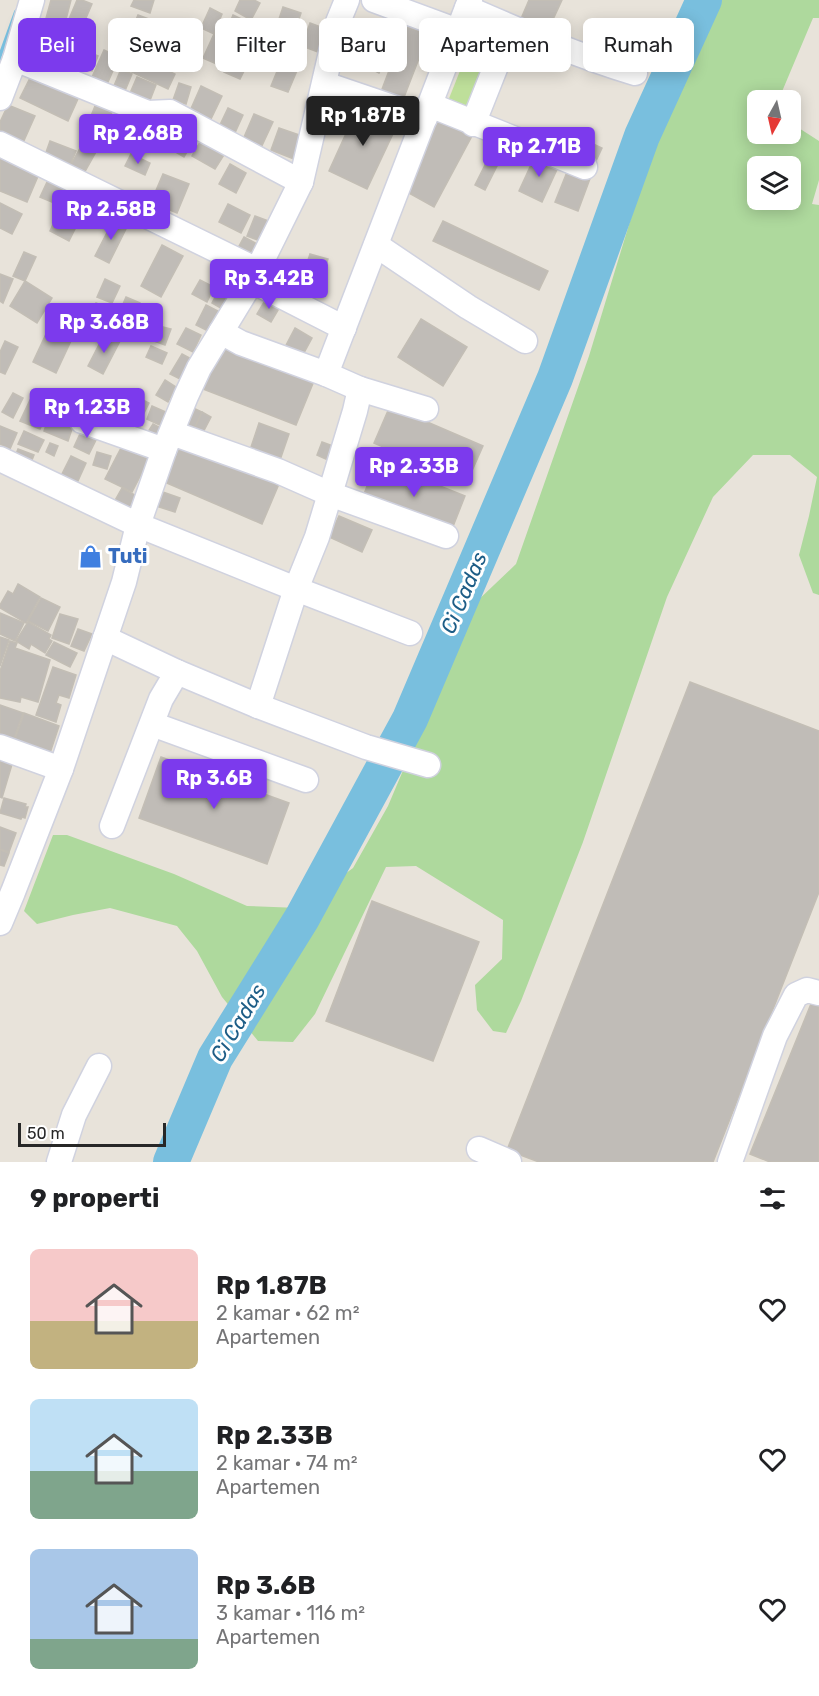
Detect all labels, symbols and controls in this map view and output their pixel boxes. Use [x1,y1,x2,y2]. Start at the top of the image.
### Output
chip: Beli [18,18,96,72]
chip: Sewa [108,18,203,72]
chip: Filter [215,18,307,72]
chip: Baru [319,18,407,72]
chip: Apartemen [419,18,571,72]
chip: Rumah [583,18,694,72]
north arrow [747,90,801,144]
map controls [747,90,801,210]
pin: Rp 1.87B [301,96,425,147]
text: Rp 1.87B [320,103,406,127]
pin: Rp 2.68B [76,114,200,165]
text: Rp 2.68B [93,121,183,145]
pin: Rp 2.71B [477,127,601,178]
text: Rp 2.71B [497,134,581,158]
button: layers [747,156,801,210]
pin: Rp 2.58B [49,190,173,241]
text: Rp 2.58B [66,197,156,221]
pin: Rp 3.42B [207,259,331,310]
text: Rp 3.42B [224,266,314,290]
pin: Rp 3.68B [42,303,166,354]
text: Rp 3.68B [59,310,149,334]
pin: Rp 1.23B [25,388,149,439]
text: Rp 1.23B [44,395,130,419]
pin: Rp 2.33B [352,447,476,498]
text: Rp 2.33B [369,454,459,478]
shop icon: Tuti [77,543,103,569]
place label: Tuti [108,544,148,568]
water label: Ci Cadas [435,548,492,637]
pin: Rp 3.6B [159,759,269,810]
text: Rp 3.6B [176,766,252,790]
water label: Ci Cadas [205,979,271,1066]
scale bar [18,1120,166,1148]
text: 50 m [27,1124,65,1143]
icon: filters [756,1182,789,1215]
text: 9 properti [30,1183,159,1214]
text: Rp 1.87B [216,1270,327,1301]
icon: home [78,1273,150,1345]
icon: heart [756,1293,789,1326]
text: 2 kamar · 62 m² [216,1301,359,1325]
text: Apartemen [216,1325,320,1349]
text: Rp 2.33B [216,1420,333,1451]
icon: home [78,1423,150,1495]
icon: heart [756,1443,789,1476]
text: 2 kamar · 74 m² [216,1451,358,1475]
text: Apartemen [216,1475,320,1499]
text: Rp 3.6B [216,1570,316,1601]
icon: home [78,1573,150,1645]
icon: heart [756,1593,789,1626]
text: 3 kamar · 116 m² [216,1601,365,1625]
text: Apartemen [216,1625,320,1649]

